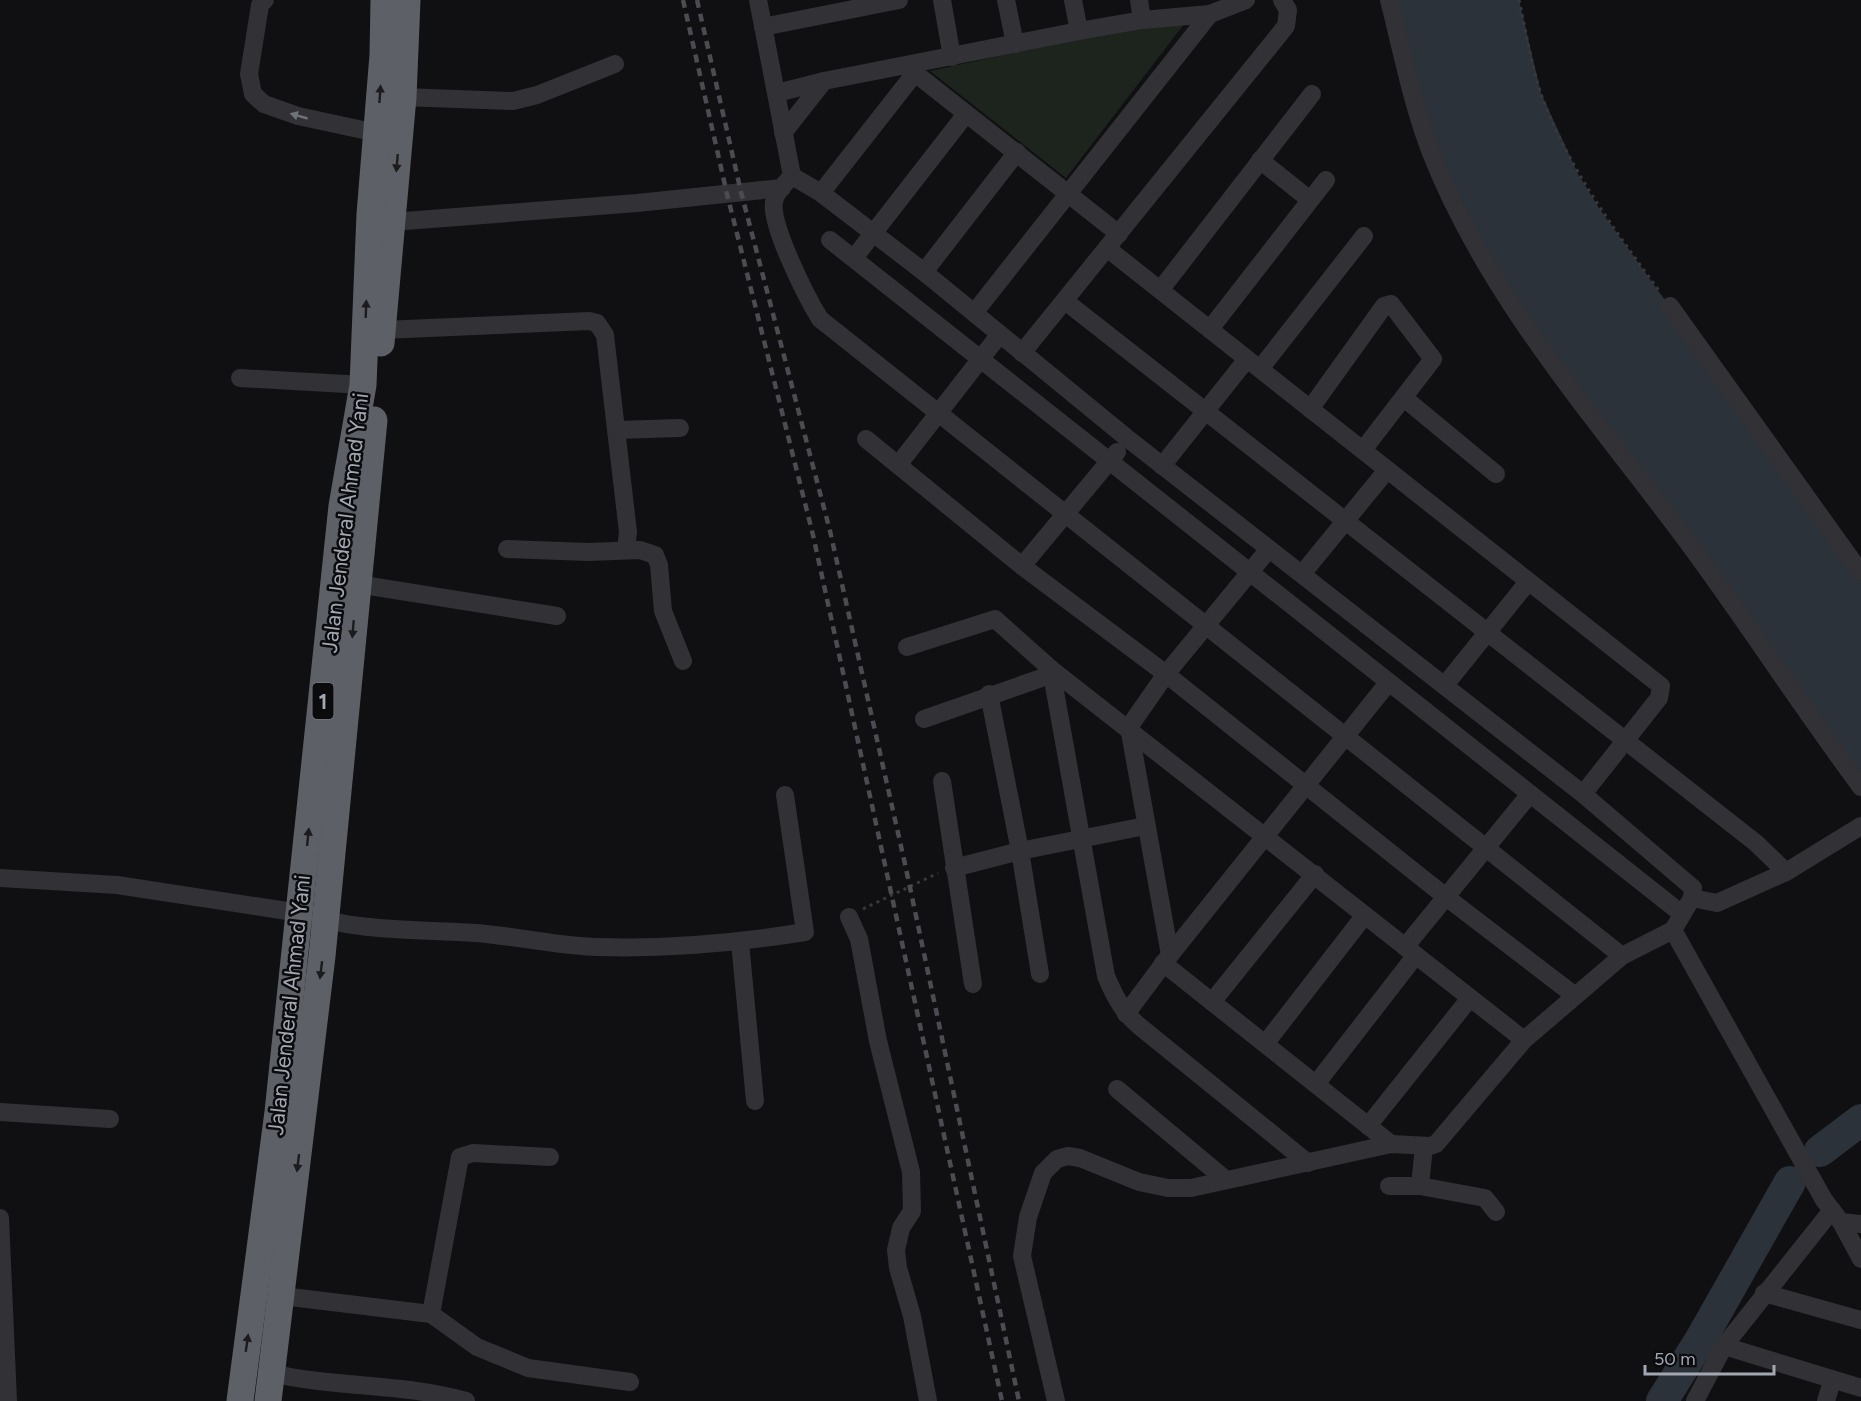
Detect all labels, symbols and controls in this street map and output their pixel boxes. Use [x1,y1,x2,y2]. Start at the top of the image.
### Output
one-way arrow [375,84,385,103]
one-way arrow [290,111,308,120]
one-way arrow [392,154,402,173]
one-way arrow [361,300,370,319]
street label: Jalan Jenderal Ahmad Yani [316,391,374,655]
one-way arrow [348,620,358,639]
road number: 1 [312,683,334,719]
one-way arrow [303,827,313,846]
street label: Jalan Jenderal Ahmad Yani [262,873,316,1137]
one-way arrow [316,960,325,979]
one-way arrow [293,1154,303,1173]
one-way arrow [243,1333,252,1352]
scale bar [1645,1338,1774,1376]
text: 50 m [1654,1348,1696,1370]

